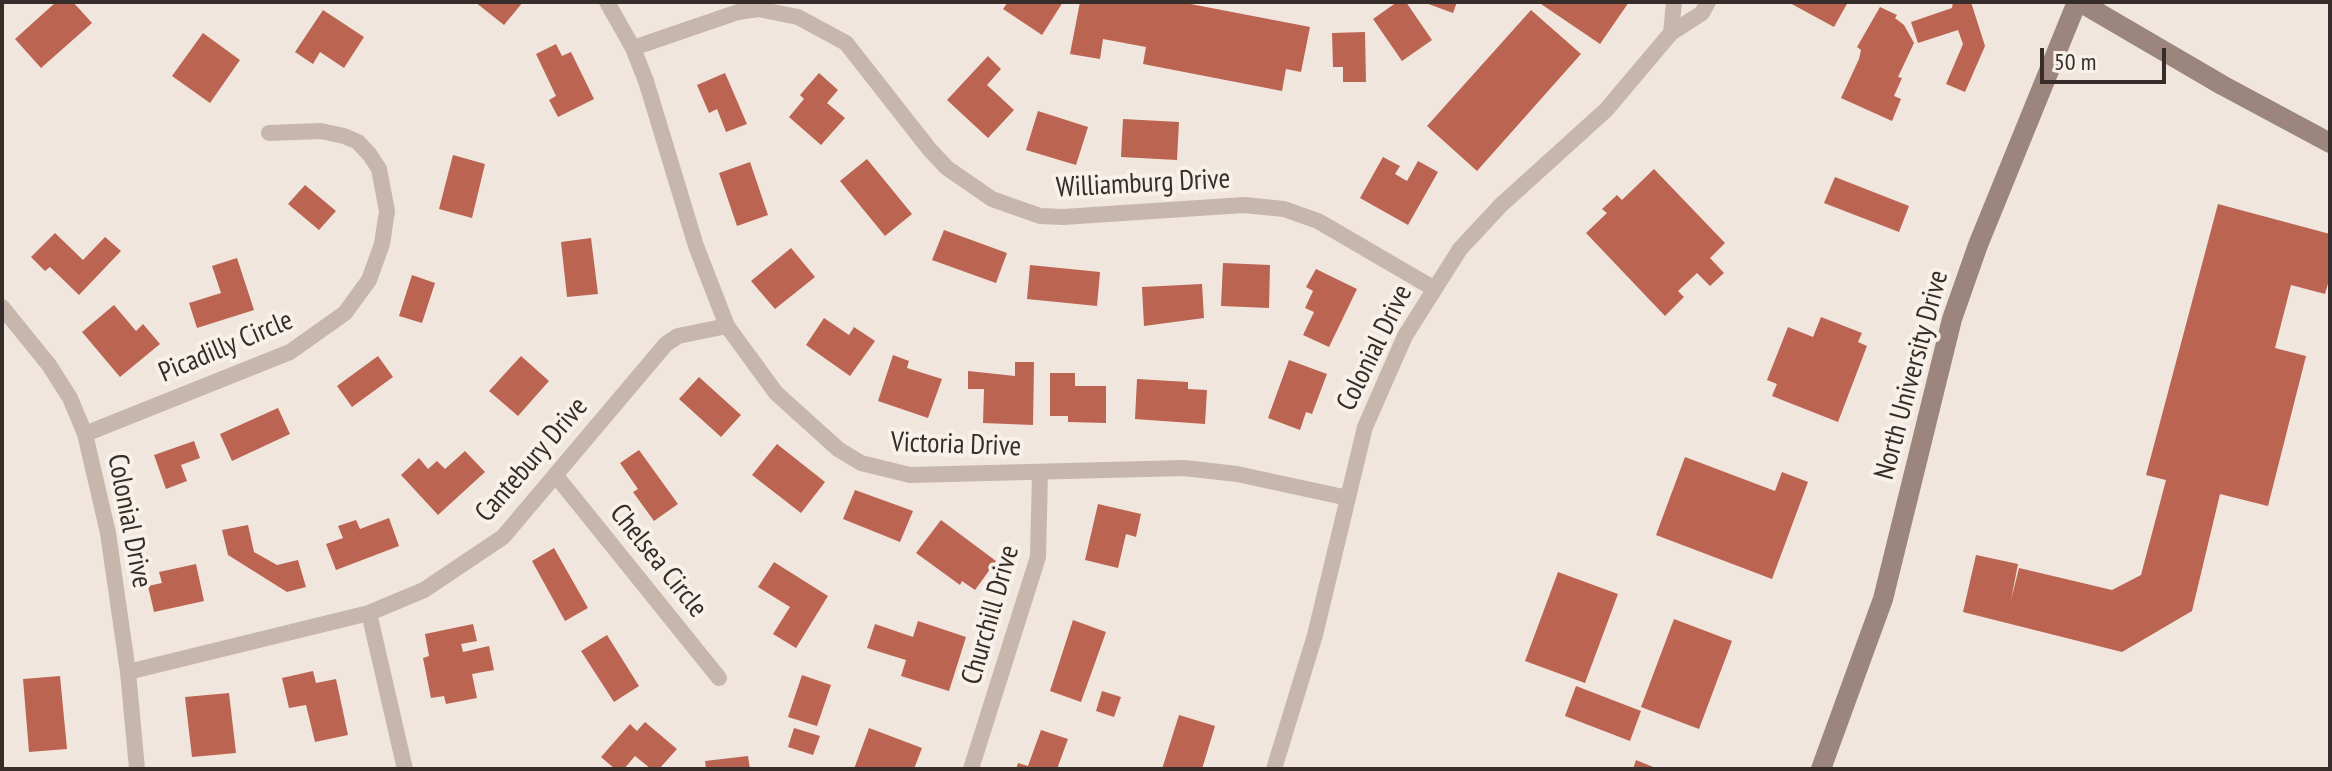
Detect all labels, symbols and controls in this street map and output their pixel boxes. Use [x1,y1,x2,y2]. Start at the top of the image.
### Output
scale bar [2044,32,2170,82]
text: 50 m [2054,46,2096,77]
street label: Williamburg Drive [1055,163,1231,205]
street label: North University Drive [1868,267,1956,483]
street label: Colonial Drive [1330,280,1420,416]
street label: Picadilly Circle [154,304,298,390]
street label: Cantebury Drive [469,391,595,529]
street label: Victoria Drive [890,426,1022,464]
street label: Colonial Drive [100,451,158,591]
street label: Chelsea Circle [602,498,714,624]
street label: Churchill Drive [955,542,1027,688]

